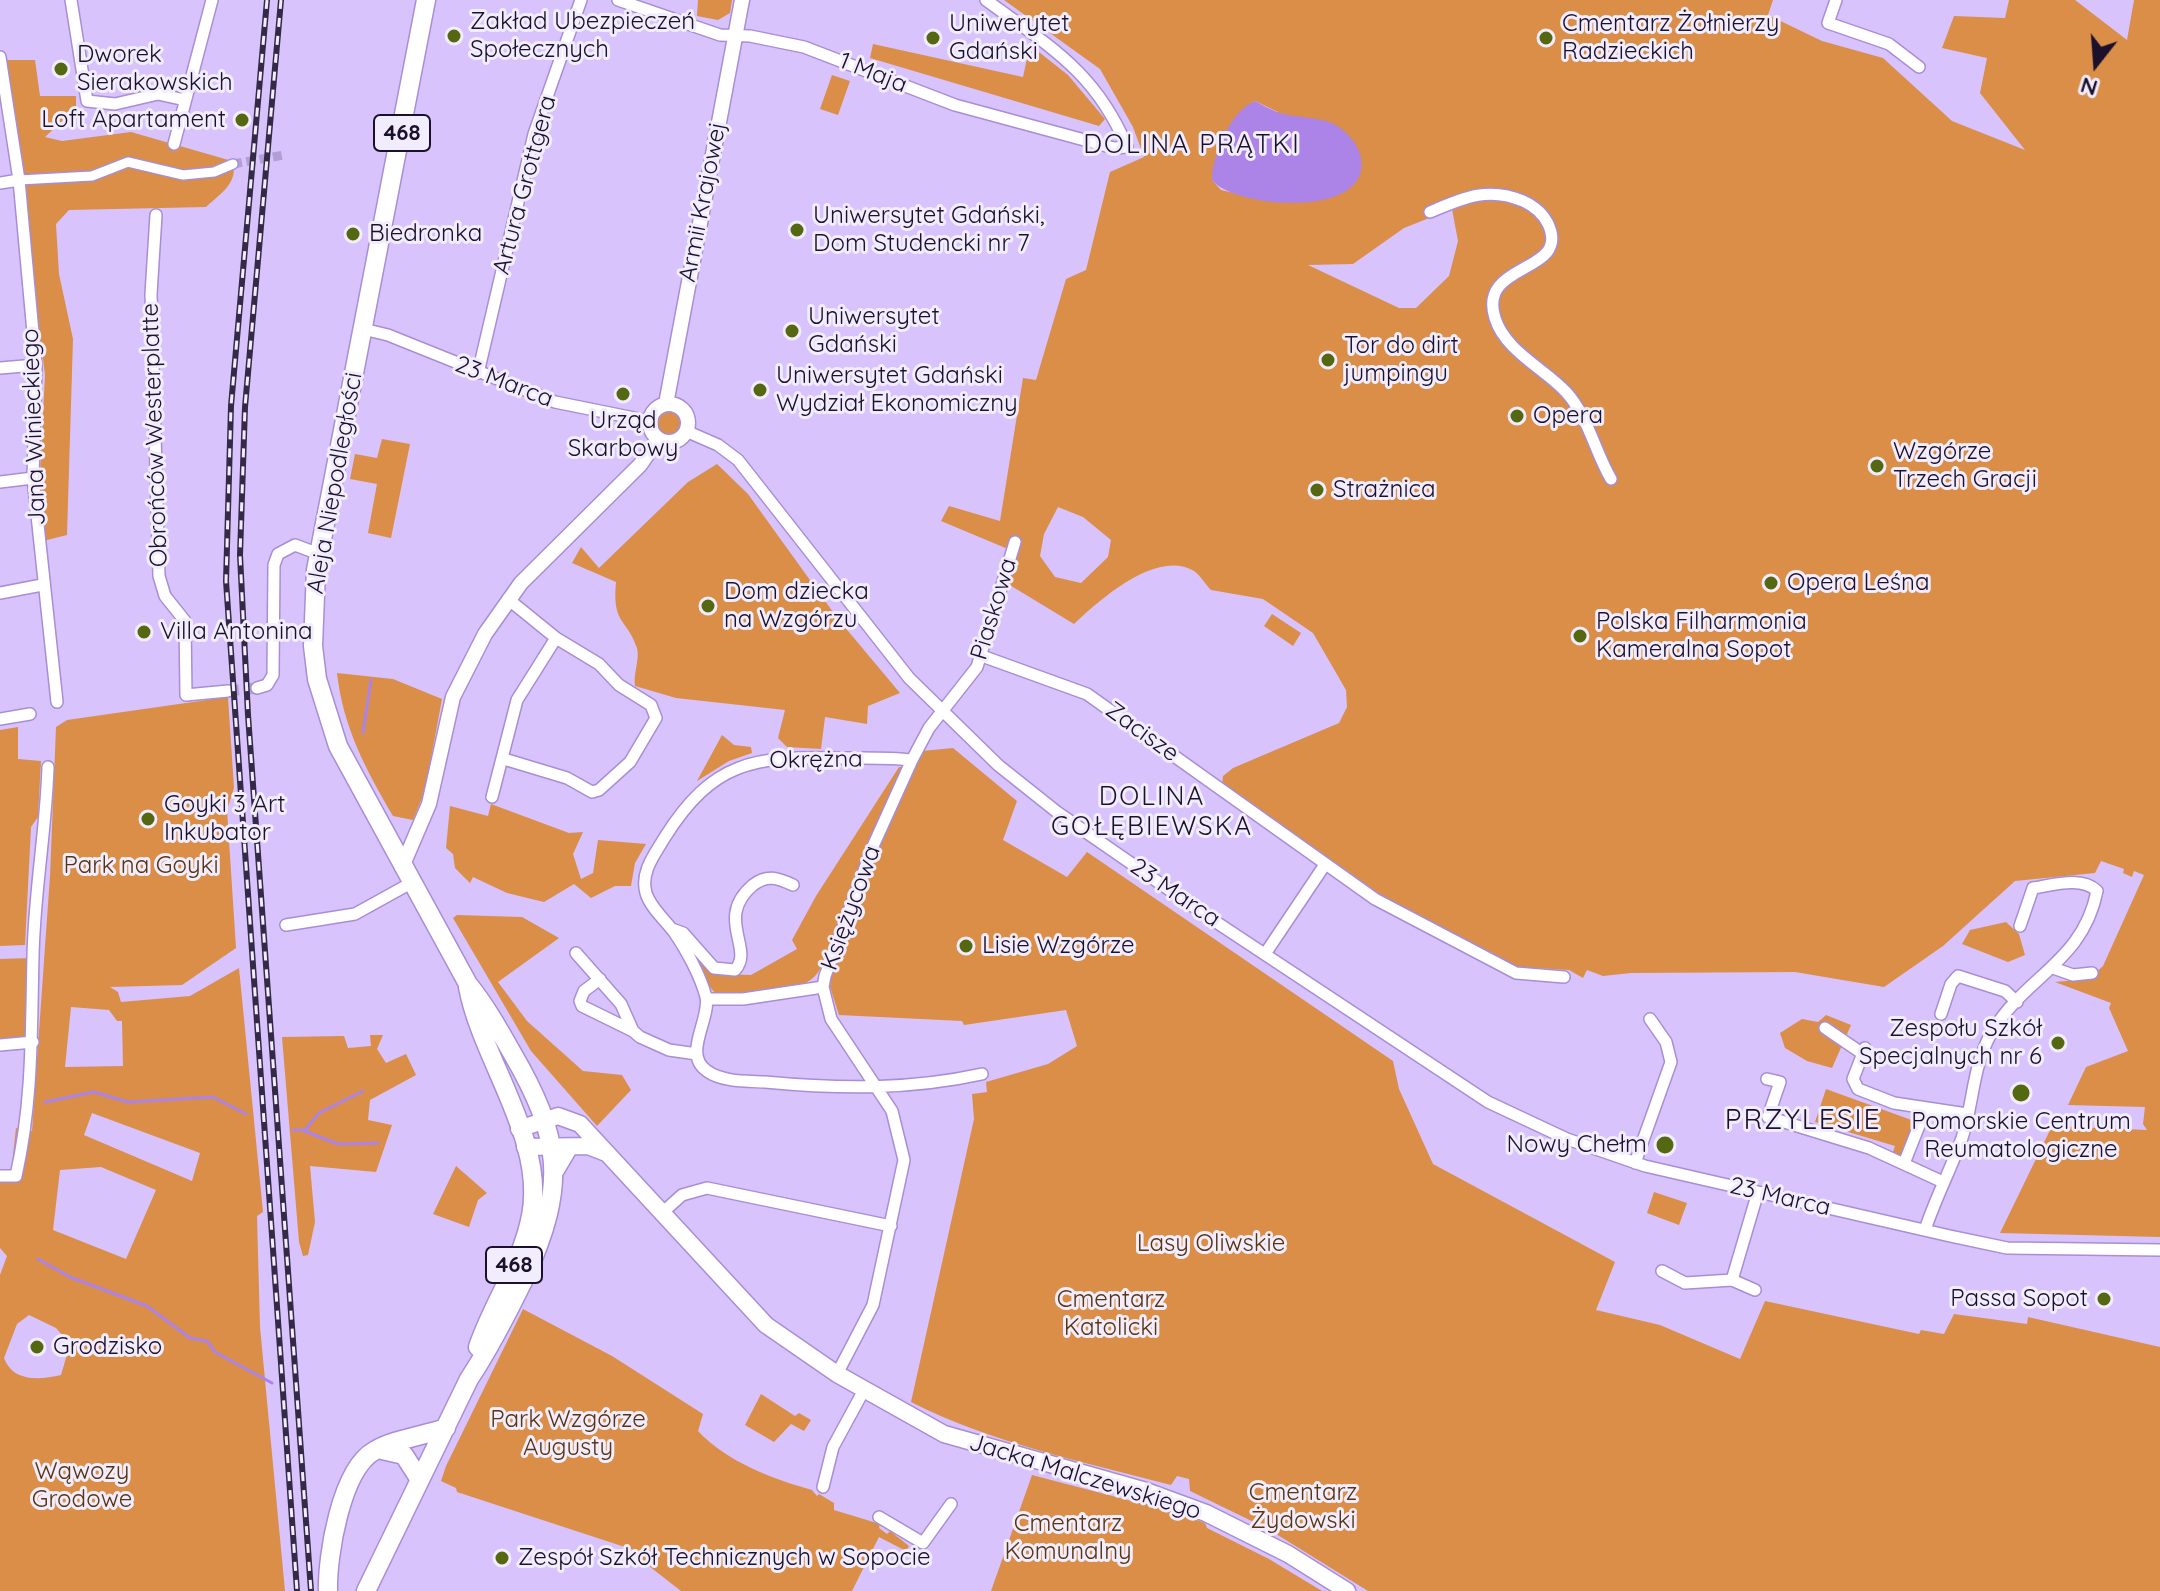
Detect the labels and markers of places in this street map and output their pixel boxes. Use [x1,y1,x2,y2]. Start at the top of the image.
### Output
place label: Zakład Ubezpieczeń Społecznych [470,8,695,64]
place label: Uniwerytet Gdański [949,10,1069,66]
place label: Cmentarz Żołnierzy Radzieckich [1562,10,1779,66]
marker: Zakład Ubezpieczeń Społecznych [445,27,463,45]
marker: Uniwerytet Gdański [924,29,942,47]
marker: Cmentarz Żołnierzy Radzieckich [1537,29,1555,47]
place label: Dworek Sierakowskich [77,41,233,97]
marker: Dworek Sierakowskich [52,60,70,78]
place label: Loft Apartament [41,106,226,134]
marker: Loft Apartament [233,111,251,129]
place label: Uniwersytet Gdański, Dom Studencki nr 7 [813,202,1045,258]
place label: Biedronka [369,220,482,248]
marker: Uniwersytet Gdański, Dom Studencki nr 7 [788,221,806,239]
marker: Biedronka [344,225,362,243]
place label: Uniwersytet Gdański [808,303,940,359]
marker: Uniwersytet Gdański [783,322,801,340]
place label: Tor do dirt jumpingu [1344,332,1459,388]
marker: Tor do dirt jumpingu [1319,351,1337,369]
place label: Uniwersytet Gdański Wydział Ekonomiczny [776,362,1018,418]
marker: Uniwersytet Gdański Wydział Ekonomiczny [751,381,769,399]
marker: Urząd Skarbowy [614,385,632,403]
place label: Opera [1533,402,1603,430]
place label: Urząd Skarbowy [568,407,678,463]
marker: Opera [1508,407,1526,425]
place label: Wzgórze Trzech Gracji [1893,438,2037,494]
marker: Wzgórze Trzech Gracji [1868,457,1886,475]
place label: Strażnica [1333,476,1436,504]
marker: Strażnica [1308,481,1326,499]
place label: Opera Leśna [1787,569,1930,597]
marker: Opera Leśna [1762,574,1780,592]
place label: Dom dziecka na Wzgórzu [724,578,869,634]
marker: Dom dziecka na Wzgórzu [699,597,717,615]
place label: Polska Filharmonia Kameralna Sopot [1596,608,1807,664]
place label: Villa Antonina [160,618,313,646]
marker: Villa Antonina [135,623,153,641]
marker: Polska Filharmonia Kameralna Sopot [1571,627,1589,645]
place label: Goyki 3 Art Inkubator [164,791,285,847]
marker: Goyki 3 Art Inkubator [139,810,157,828]
place label: Lisie Wzgórze [982,932,1135,960]
marker: Lisie Wzgórze [957,937,975,955]
place label: Zespołu Szkół Specjalnych nr 6 [1859,1015,2042,1071]
marker: Zespołu Szkół Specjalnych nr 6 [2049,1034,2067,1052]
marker: Pomorskie Centrum Reumatologiczne [2010,1082,2032,1104]
place label: Pomorskie Centrum Reumatologiczne [1911,1108,2131,1164]
place label: Nowy Chełm [1507,1131,1647,1159]
marker: Nowy Chełm [1654,1134,1676,1156]
place label: Passa Sopot [1950,1285,2088,1313]
marker: Passa Sopot [2095,1290,2113,1308]
place label: Grodzisko [53,1333,162,1361]
marker: Grodzisko [28,1338,46,1356]
place label: Zespół Szkół Technicznych w Sopocie [518,1544,931,1572]
marker: Zespół Szkół Technicznych w Sopocie [493,1549,511,1567]

